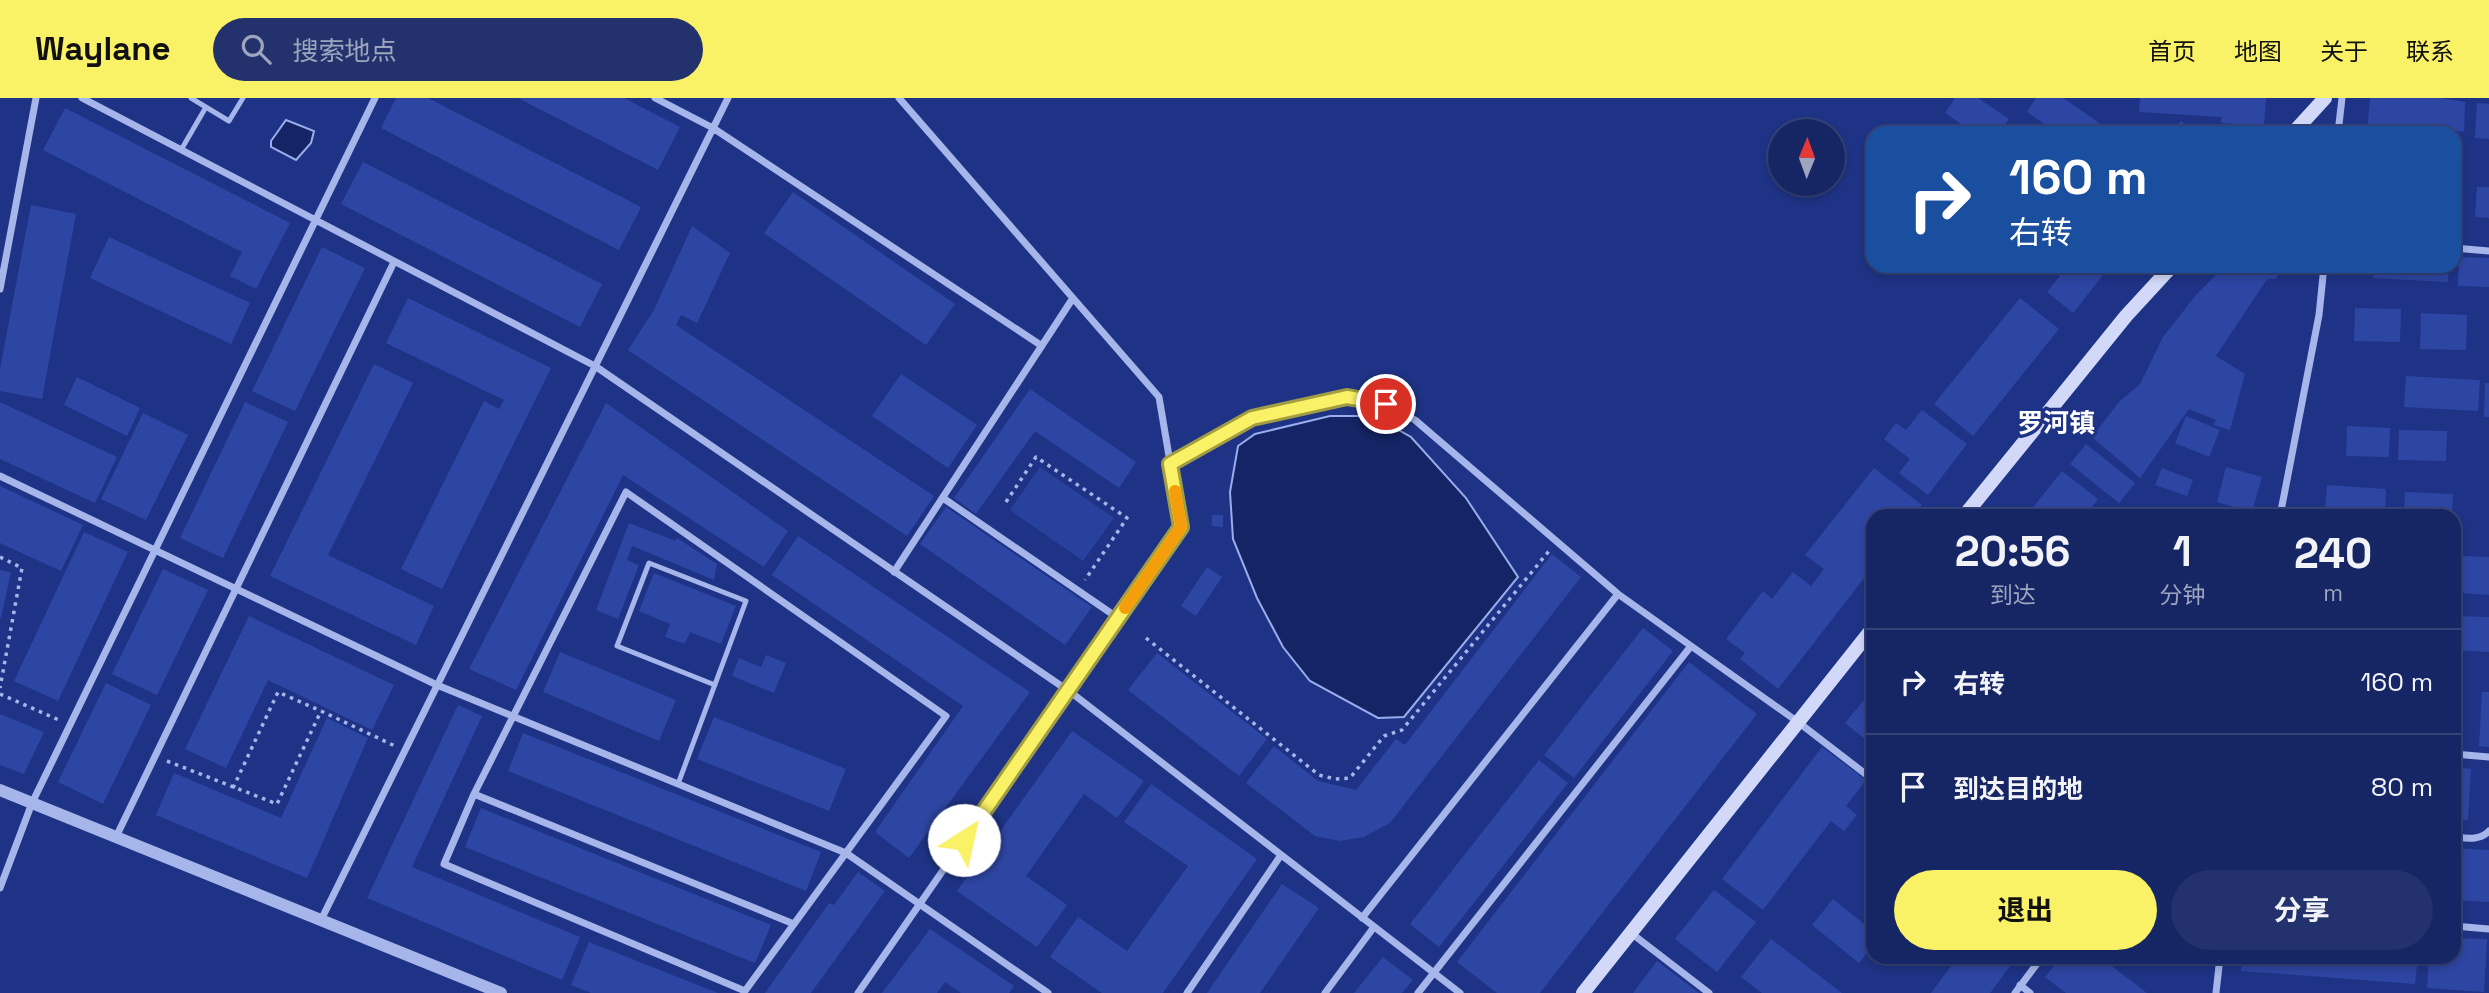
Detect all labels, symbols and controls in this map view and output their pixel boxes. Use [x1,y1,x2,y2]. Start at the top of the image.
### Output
search box [213,18,703,81]
text: Waylane [35,28,171,70]
icon: search [237,30,275,68]
text: 搜索地点 [293,34,397,68]
text: 首页 [2148,36,2196,67]
text: 地图 [2234,36,2282,67]
text: 关于 [2320,36,2368,67]
text: 联系 [2406,36,2454,67]
north arrow [1768,119,1844,196]
map controls [1768,119,1845,196]
text: 160 m [2009,146,2147,208]
icon: right [1894,154,1985,245]
text: 右转 [2009,213,2073,253]
pin [1356,374,1416,434]
icon: arrive [1367,385,1405,423]
district label: 罗河镇 [2017,406,2095,440]
text: 20:56 [1955,525,2071,578]
text: 1 [2173,525,2192,578]
text: 240 [2294,527,2372,580]
text: m [2323,578,2343,608]
text: 到达 [1990,580,2036,610]
text: 分钟 [2159,580,2205,610]
icon: right [1894,663,1932,701]
text: 160 m [2361,665,2433,699]
text: 右转 [1953,667,2005,701]
icon: arrive [1894,768,1932,806]
text: 80 m [2371,770,2433,804]
text: 到达目的地 [1953,772,2083,806]
position arrow [927,803,1001,877]
button: 退出 [1894,870,2157,950]
button: 分享 [2171,870,2433,950]

